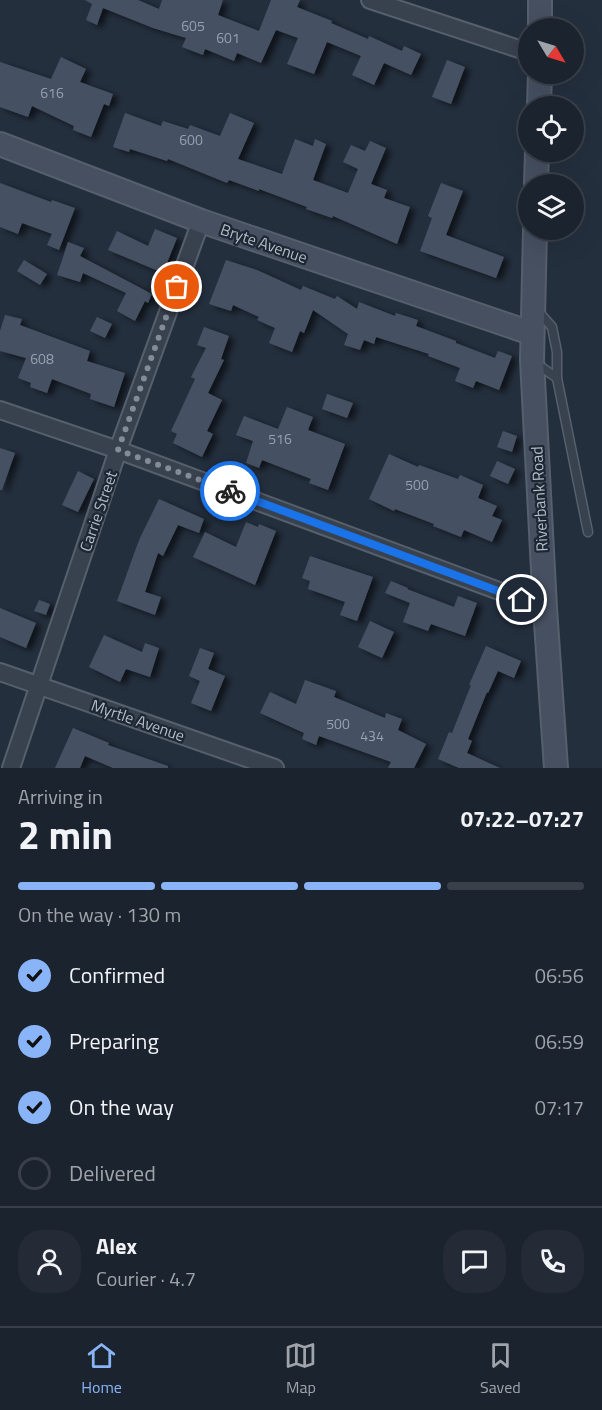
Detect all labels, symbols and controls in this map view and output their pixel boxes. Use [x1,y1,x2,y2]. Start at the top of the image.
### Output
house number: 605 [181,15,205,36]
north arrow [518,18,584,84]
map controls [518,18,584,240]
house number: 601 [216,27,240,48]
house number: 616 [40,82,64,103]
button: locate [518,96,584,162]
house number: 600 [179,129,203,150]
button: layers [518,174,584,240]
street label: Bryte Avenue [217,217,311,269]
pin [151,261,202,312]
icon: bag [160,270,193,303]
house number: 608 [30,348,54,369]
house number: 516 [268,428,292,449]
street label: Riverbank Road [524,446,554,552]
courier [200,461,260,521]
street label: Carrie Street [73,467,123,555]
house number: 500 [405,474,429,495]
icon: bike [214,475,247,508]
pin [496,574,547,625]
icon: home [505,583,538,616]
street label: Myrtle Avenue [88,693,188,747]
house number: 500 [326,713,350,734]
house number: 434 [360,725,384,746]
text: Arriving in [18,781,103,812]
text: 07:22–07:27 [461,802,584,836]
text: 2 min [18,805,113,864]
text: On the way · 130 m [18,899,181,930]
text: Confirmed [69,958,165,992]
icon: check [18,959,51,992]
text: 06:56 [535,960,584,991]
text: Preparing [69,1024,159,1058]
icon: check [18,1025,51,1058]
text: 06:59 [535,1026,584,1057]
text: On the way [69,1090,174,1124]
icon: check [18,1091,51,1124]
text: 07:17 [535,1092,584,1123]
text: Delivered [69,1156,156,1190]
text: Alex [96,1229,137,1263]
button: person [18,1230,81,1293]
button: chat [443,1230,506,1293]
button: phone [521,1230,584,1293]
text: Courier · 4.7 [96,1263,196,1294]
tab: Home [81,1339,122,1399]
tab: Map [284,1339,317,1399]
tab: Saved [480,1339,521,1399]

